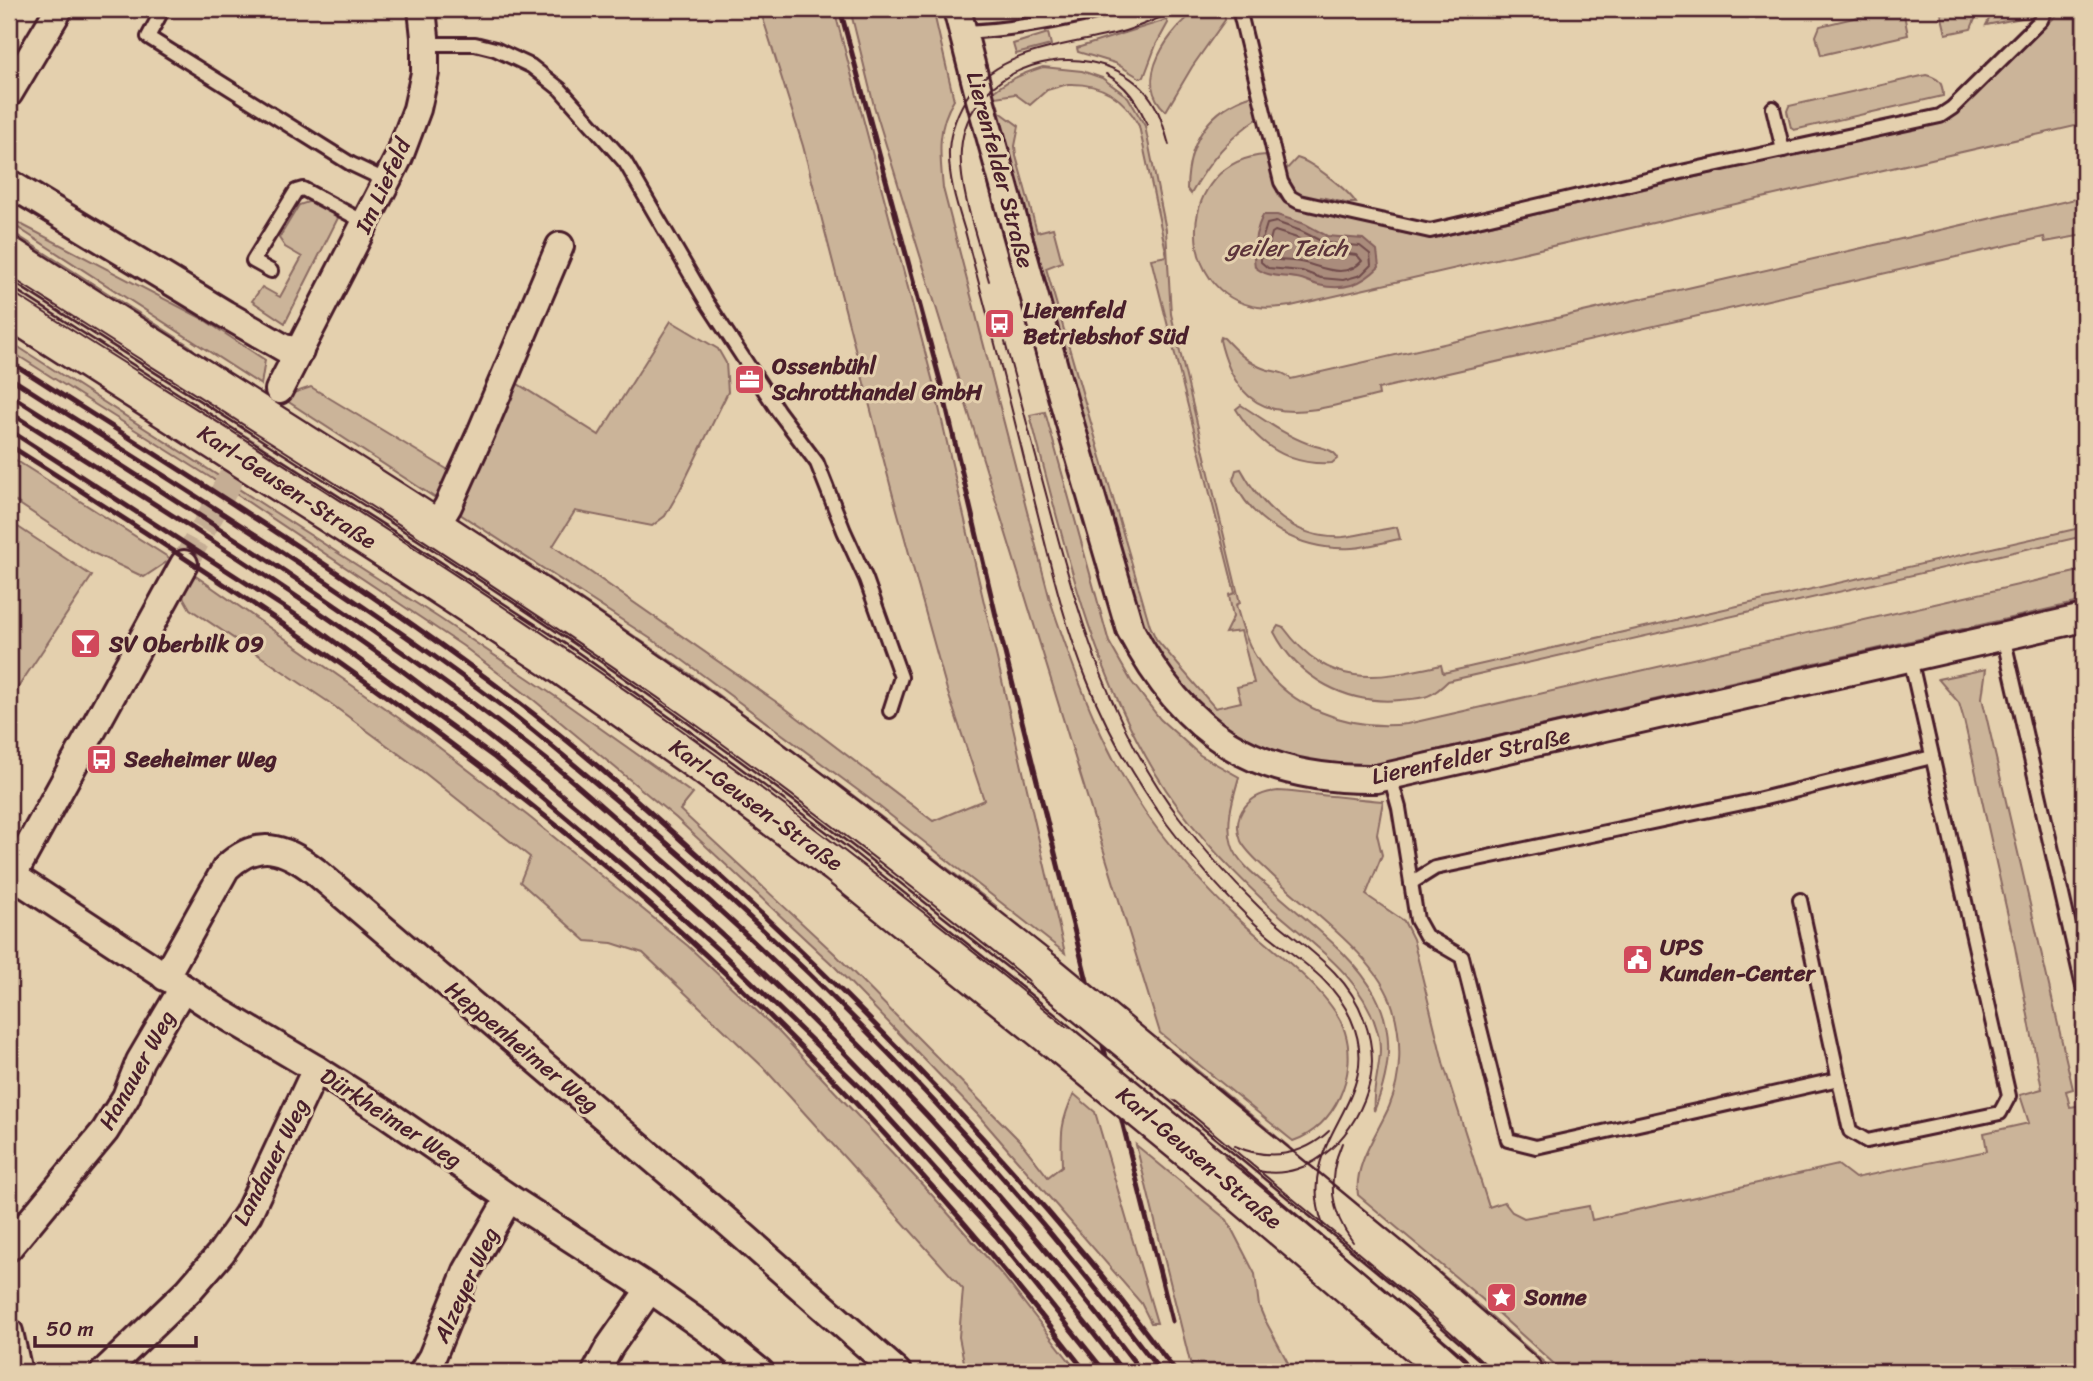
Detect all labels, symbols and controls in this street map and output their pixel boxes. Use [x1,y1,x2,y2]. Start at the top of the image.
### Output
street label: Lierenfelder Straße [954,67,1046,273]
street label: Im Liefeld [343,130,424,241]
water label: geiler Teich [1224,227,1350,269]
place label: Lierenfeld Betriebshof Süd [1023,290,1190,357]
bus stop icon: Lierenfeld Betriebshof Süd [983,306,1017,340]
place label: Ossenbühl Schrotthandel GmbH [771,346,983,413]
office icon: Ossenbühl Schrotthandel GmbH [732,362,766,396]
street label: Karl-Geusen-Straße [189,413,385,561]
place label: SV Oberbilk 09 [108,624,264,665]
bar icon: SV Oberbilk 09 [69,627,103,661]
street label: Lierenfelder Straße [1368,715,1575,797]
street label: Karl-Geusen-Straße [660,727,852,883]
place label: Seeheimer Weg [123,739,277,780]
bus stop icon: Seeheimer Weg [84,742,118,776]
place label: UPS Kunden-Center [1659,927,1817,994]
public building icon: UPS Kunden-Center [1620,943,1654,977]
street label: Heppenheimer Weg [435,970,609,1125]
street label: Hanauer Weg [87,1002,187,1138]
street label: Dürkheimer Weg [311,1056,471,1180]
street label: Karl-Geusen-Straße [1106,1076,1292,1240]
street label: Landauer Weg [221,1090,321,1233]
street label: Alzeyer Weg [421,1220,511,1351]
place label: Sonne [1523,1277,1587,1318]
place icon: Sonne [1484,1280,1518,1314]
scale bar [35,1304,196,1348]
text: 50 m [46,1310,94,1348]

